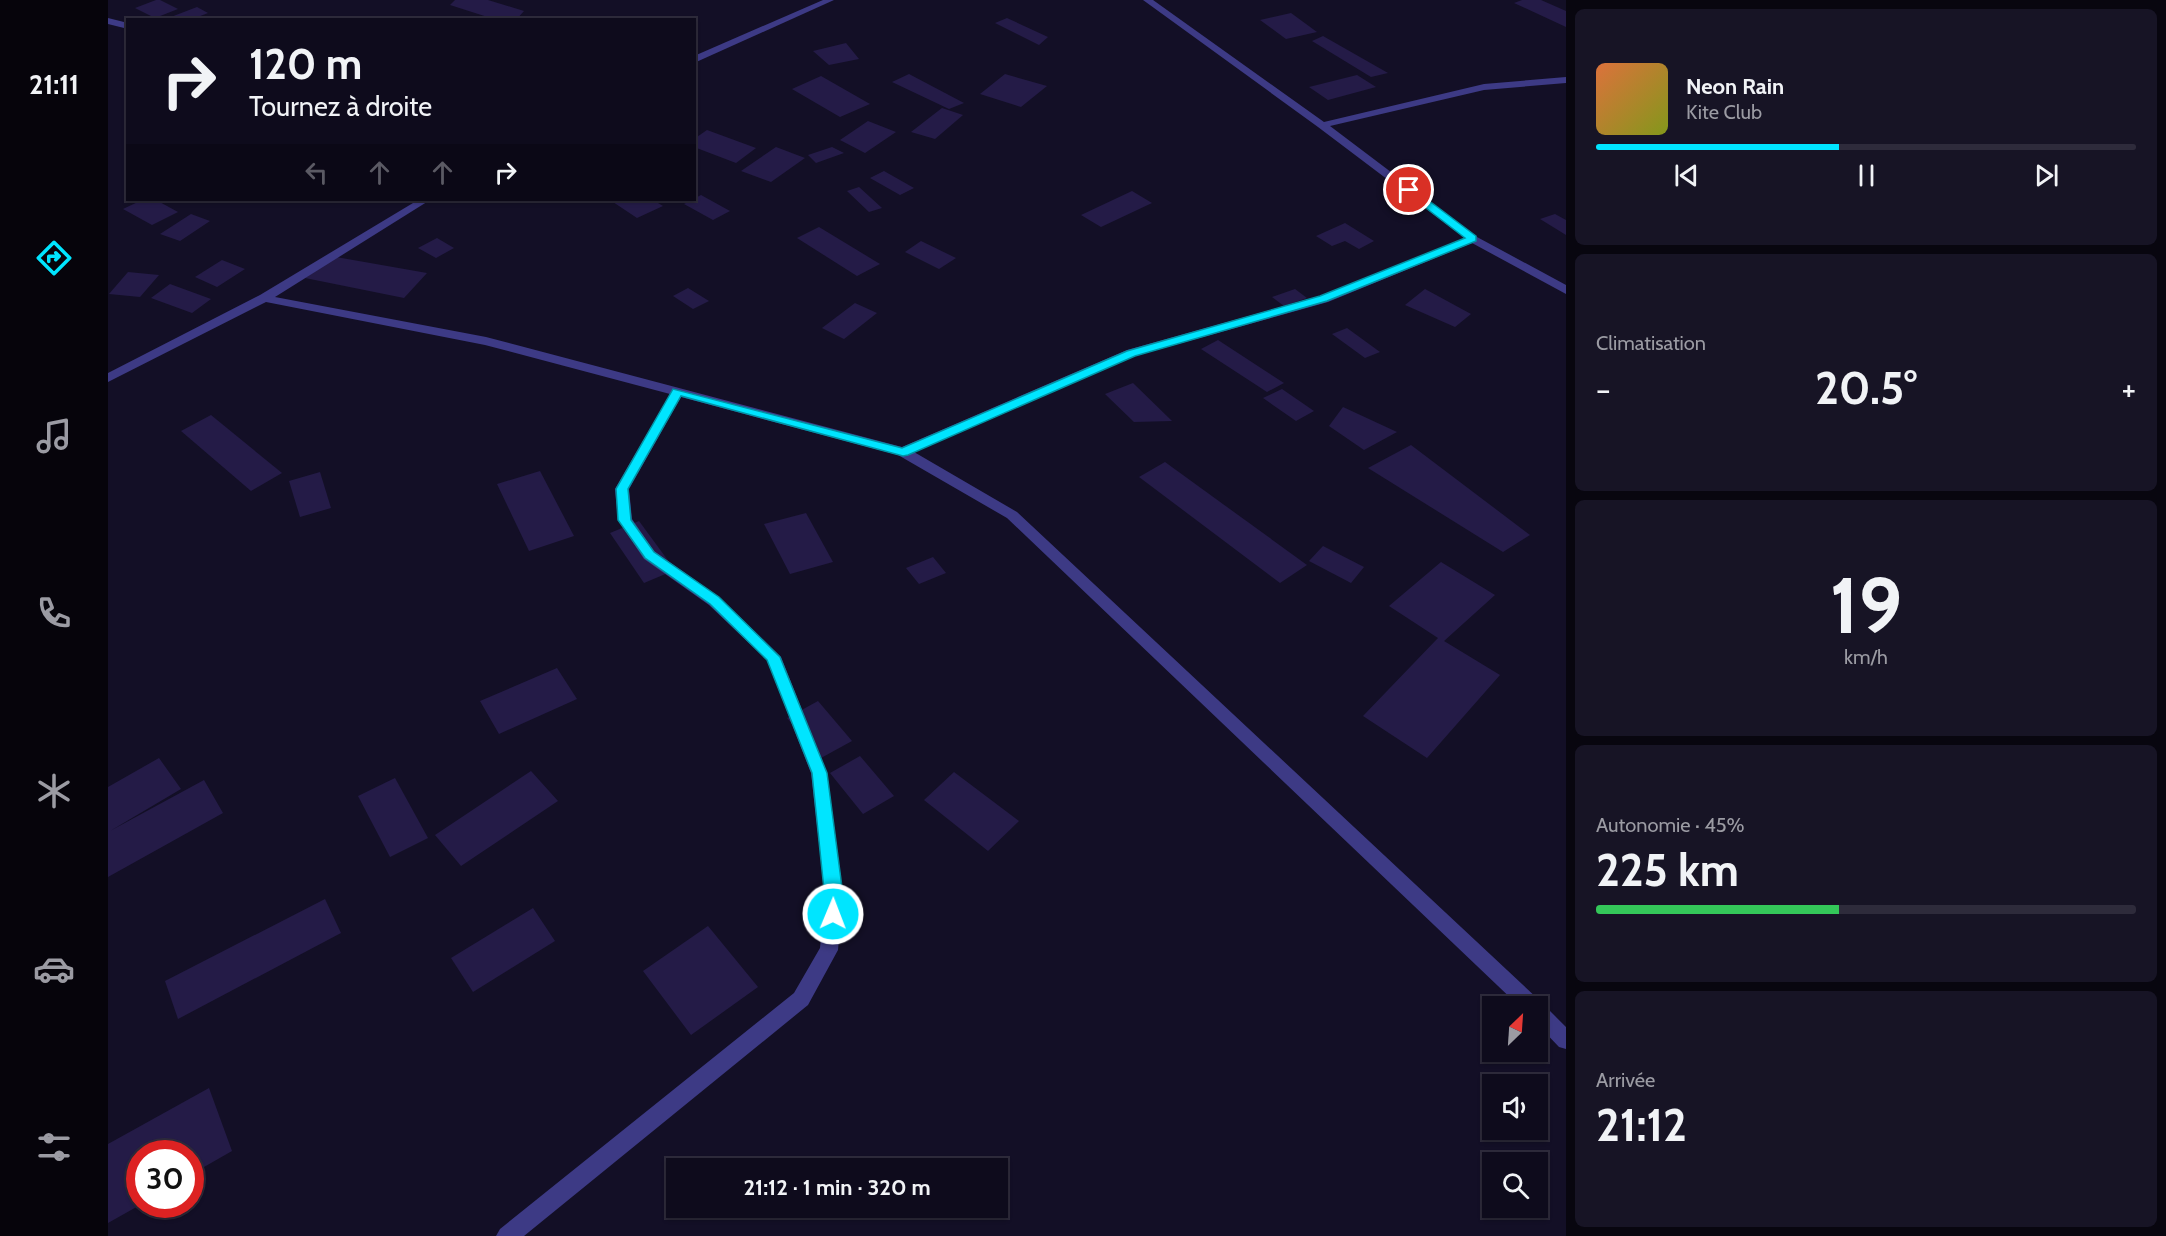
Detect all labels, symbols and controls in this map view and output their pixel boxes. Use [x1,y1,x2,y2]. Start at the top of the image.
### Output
text: 120 m [249,38,362,90]
icon: right [150,42,228,120]
text: 21:11 [29,68,79,101]
text: Neon Rain [1686,73,1784,100]
text: Tournez à droite [249,90,432,123]
text: Kite Club [1686,100,1762,124]
icon: left [300,156,333,189]
icon: ahead [363,156,396,189]
icon: ahead [426,156,459,189]
icon: right [489,156,522,189]
icon: previous [1670,159,1703,192]
icon: pause [1850,159,1883,192]
icon: next [2030,159,2063,192]
pin [1383,164,1434,215]
icon: arrive [1392,173,1425,206]
icon: directions [33,237,75,279]
text: Climatisation [1596,331,1706,355]
text: 20.5° [1815,361,1917,415]
text: − [1596,369,1611,409]
text: + [2121,369,2136,409]
icon: music [33,415,75,457]
text: 19 [1830,558,1902,653]
icon: phone [33,592,75,634]
text: km/h [1844,645,1888,669]
icon: climate [33,770,75,812]
text: Autonomie · 45% [1596,813,1745,837]
text: 225 km [1596,843,1739,897]
position arrow [801,882,865,946]
icon: car [33,948,75,990]
north arrow [1482,996,1548,1062]
map controls [1482,996,1548,1218]
text: Arrivée [1596,1068,1655,1092]
button: sound [1482,1074,1548,1140]
text: 21:12 [1596,1098,1687,1152]
icon: filters [33,1126,75,1168]
speed limit sign: 30 [126,1140,204,1218]
button: search [1482,1152,1548,1218]
text: 21:12 · 1 min · 320 m [743,1174,931,1201]

